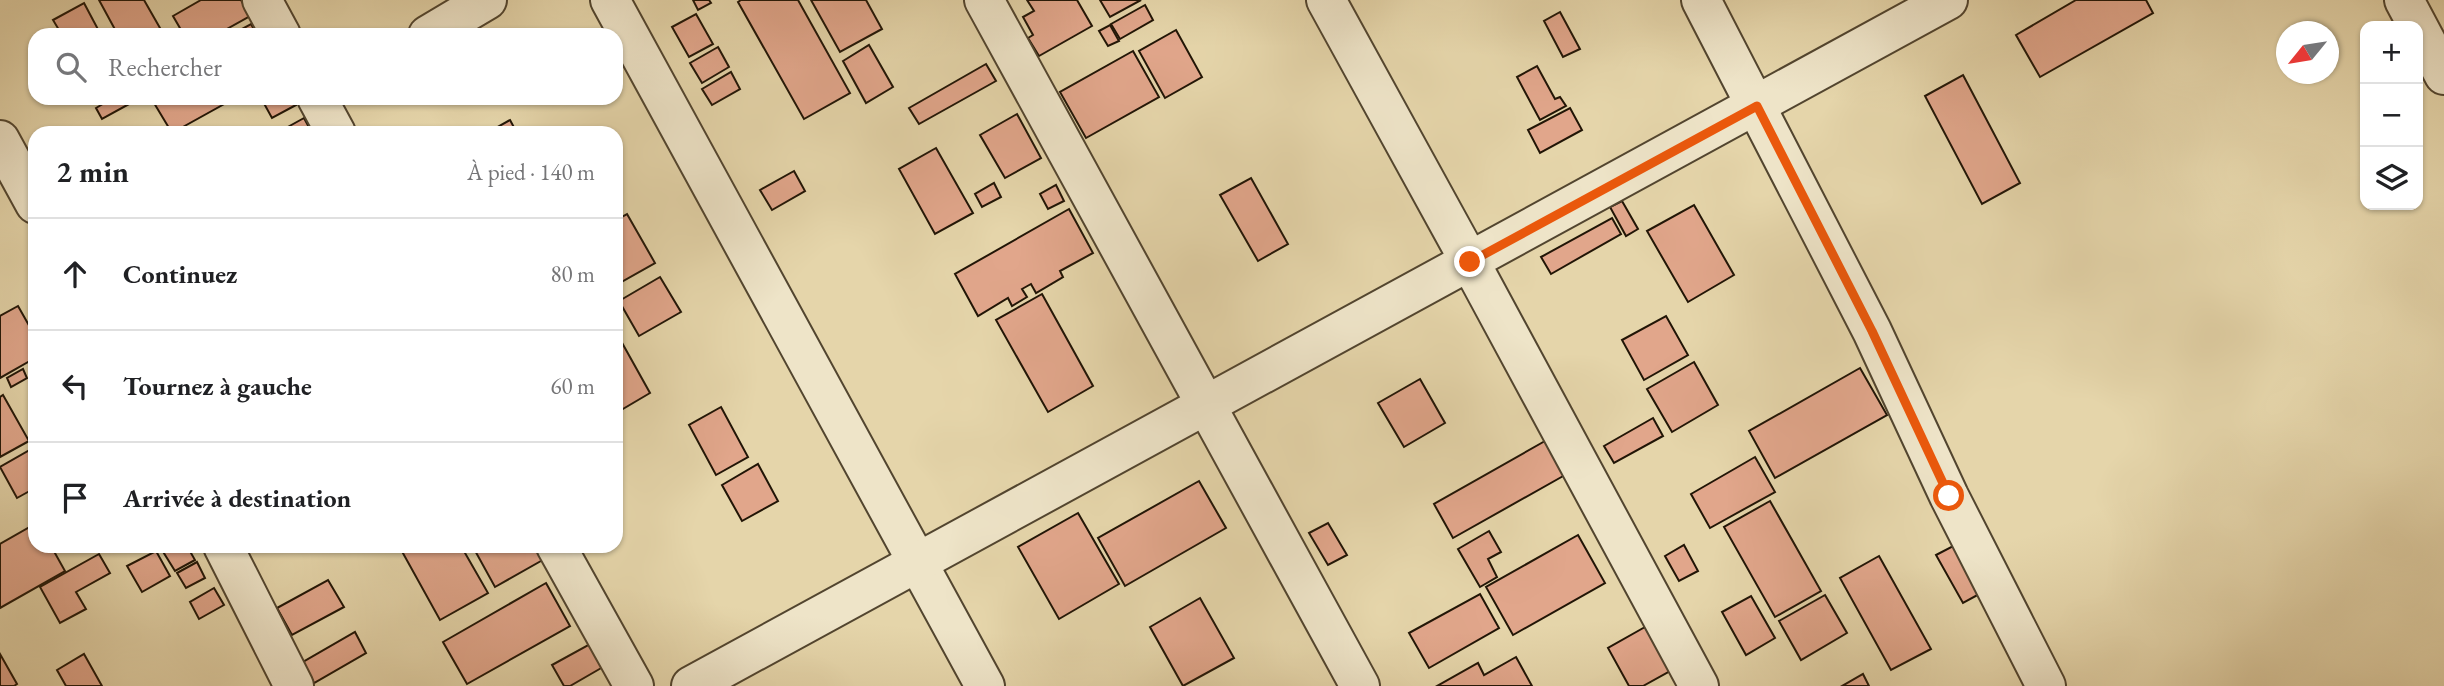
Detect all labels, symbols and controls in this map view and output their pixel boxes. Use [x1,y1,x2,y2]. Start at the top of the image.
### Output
north arrow [2276,21,2339,84]
map controls [2360,21,2423,210]
button: + [2360,21,2423,84]
search box [28,28,623,105]
icon: search [52,48,90,86]
text: Rechercher [108,50,222,84]
button: − [2360,84,2423,147]
button: layers [2360,147,2423,210]
text: 2 min [56,152,129,191]
text: À pied · 140 m [467,157,595,187]
route end [1454,246,1485,277]
icon: ahead [56,255,94,293]
text: Continuez [123,257,237,291]
text: 80 m [550,259,595,289]
icon: left [56,367,94,405]
text: Tournez à gauche [123,369,312,403]
text: 60 m [550,371,595,401]
icon: arrive [56,479,94,517]
route start [1933,480,1964,511]
text: Arrivée à destination [123,481,351,515]

